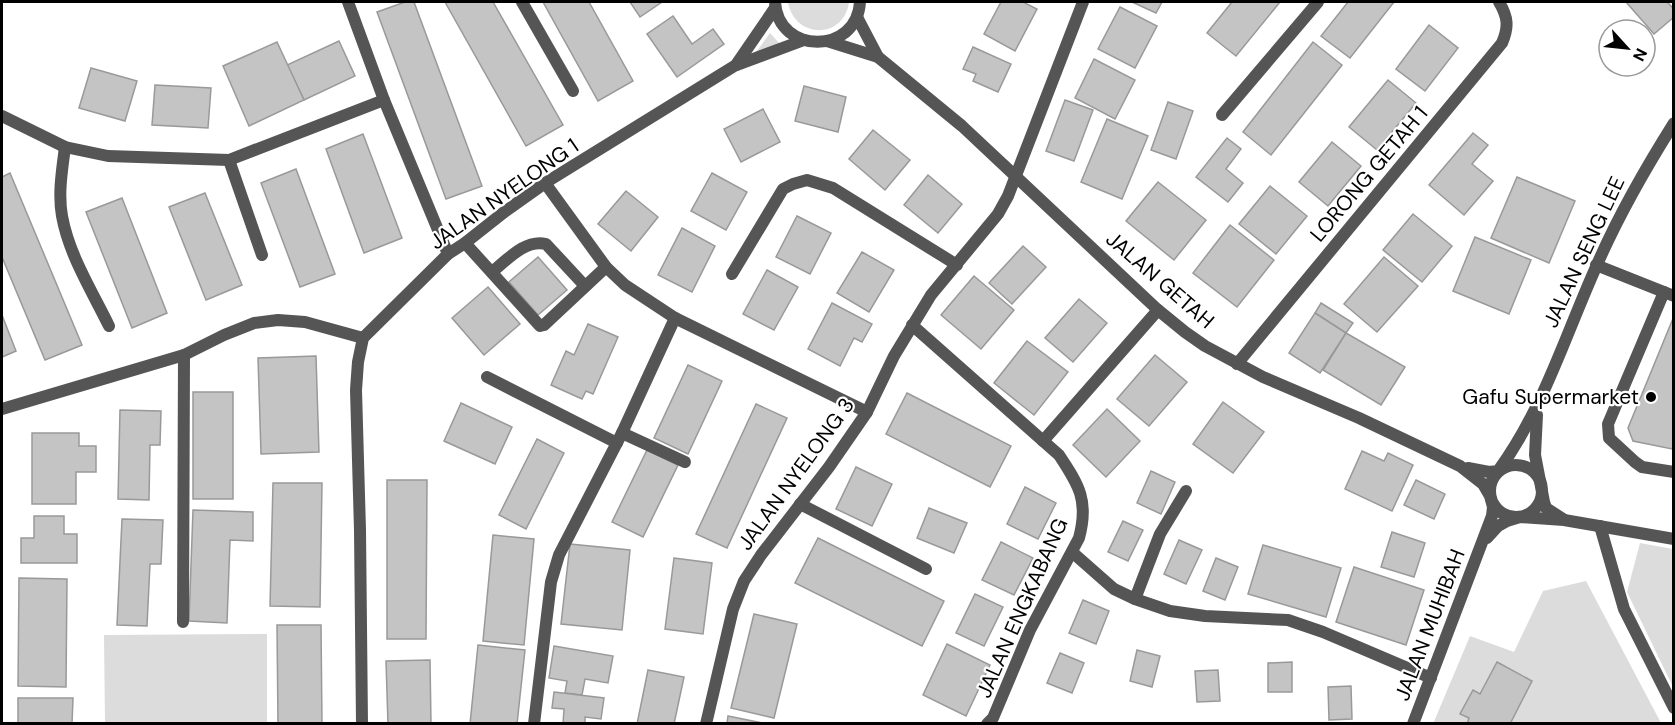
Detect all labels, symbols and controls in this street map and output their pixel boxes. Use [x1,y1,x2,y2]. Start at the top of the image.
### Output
north arrow [1597,18,1657,78]
text: N [1628,45,1652,65]
street label: LORONG GETAH 1 [1304,100,1434,248]
street label: JALAN NYELONG 1 [424,132,584,256]
street label: JALAN SENG LEE [1537,172,1631,332]
street label: JALAN GETAH [1100,225,1220,335]
place label: Gafu Supermarket [1462,383,1639,411]
marker: Gafu Supermarket [1644,390,1658,404]
street label: JALAN NYELONG 3 [731,392,861,556]
street label: JALAN ENGKABANG [970,514,1074,702]
street label: JALAN MUHIBAH [1388,545,1472,705]

